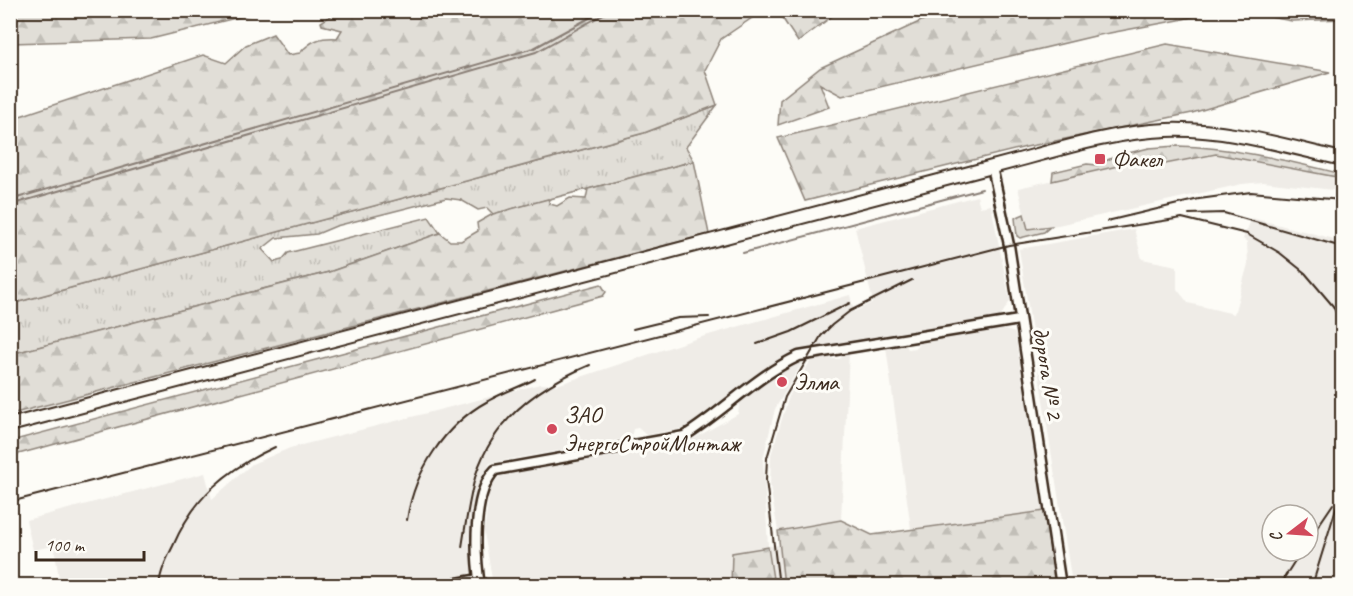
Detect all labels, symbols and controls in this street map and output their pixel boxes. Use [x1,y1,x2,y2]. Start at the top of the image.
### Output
place label: Факел [1112,144,1164,174]
marker: Факел [1093,152,1107,166]
street label: дорога № 2 [1026,325,1070,423]
place label: Элма [794,367,840,397]
marker: Элма [775,375,789,389]
place label: ЗАО ЭнергоСтройМонтаж [564,400,742,458]
marker: ЗАО ЭнергоСтройМонтаж [545,422,559,436]
north arrow [1260,503,1320,563]
scale bar [36,524,144,562]
text: С [1265,528,1287,544]
text: 100 m [45,534,86,556]

